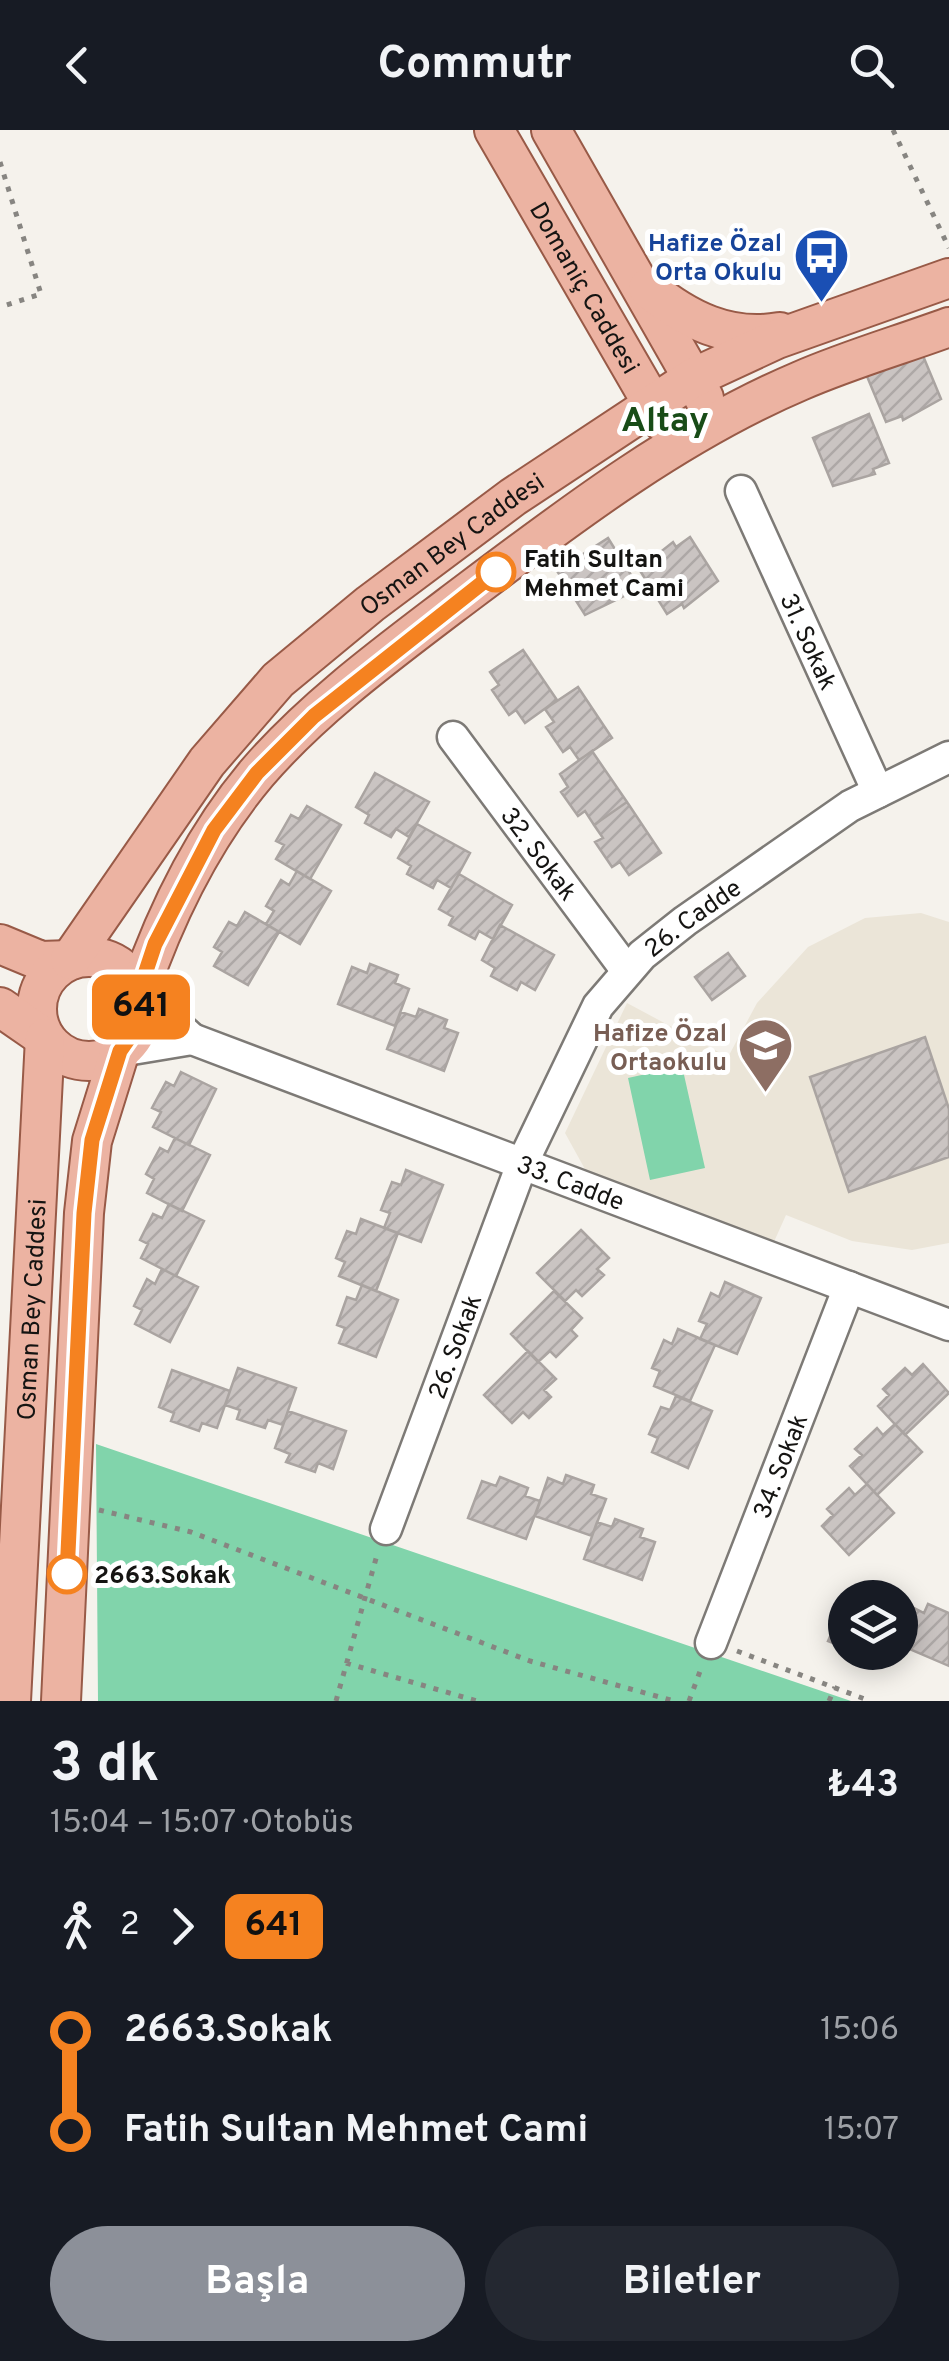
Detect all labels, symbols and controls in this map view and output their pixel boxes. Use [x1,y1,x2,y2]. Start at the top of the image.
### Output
text: Commutr [378,37,572,94]
icon: back [50,38,105,93]
icon: search [844,38,899,93]
street label: Domaniç Caddesi [520,197,645,381]
bus stop icon: Hafize Özal Orta Okulu [791,226,851,305]
place label: Hafize Özal Orta Okulu [648,228,782,290]
district label: Altay [621,400,709,444]
street label: Osman Bey Caddesi [354,468,552,625]
place label: Fatih Sultan Mehmet Cami [524,545,684,606]
marker: Fatih Sultan Mehmet Cami [477,553,515,591]
street label: 31. Sokak [771,589,843,696]
street label: 32. Sokak [492,802,582,908]
street label: 26. Cadde [639,873,749,966]
line badge: 641 [84,974,198,1040]
text: 641 [112,985,170,1029]
school or university icon: Hafize Özal Ortaokulu [736,1016,796,1095]
place label: Hafize Özal Ortaokulu [593,1018,727,1080]
street label: 33. Cadde [511,1150,628,1220]
street label: Osman Bey Caddesi [12,1198,56,1421]
street label: 26. Sokak [423,1290,491,1404]
street label: 34. Sokak [748,1410,817,1524]
marker: 2663.Sokak [48,1555,86,1593]
place label: 2663.Sokak [94,1561,231,1593]
map controls [828,1580,918,1670]
button: layers [828,1580,918,1670]
text: 3 dk [50,1731,159,1801]
text: ₺43 [827,1762,899,1811]
text: 15:04 – 15:07 · Otobüs [50,1804,354,1844]
icon: walk [50,1899,105,1954]
icon: forward [155,1899,210,1954]
text: 641 [245,1904,303,1948]
text: 2 [120,1906,140,1946]
text: 2663.Sokak [124,2007,332,2056]
text: 15:06 [820,2011,899,2051]
text: Fatih Sultan Mehmet Cami [124,2107,588,2156]
text: 15:07 [824,2111,899,2151]
button: Başla [50,2226,465,2341]
button: Biletler [485,2226,899,2341]

